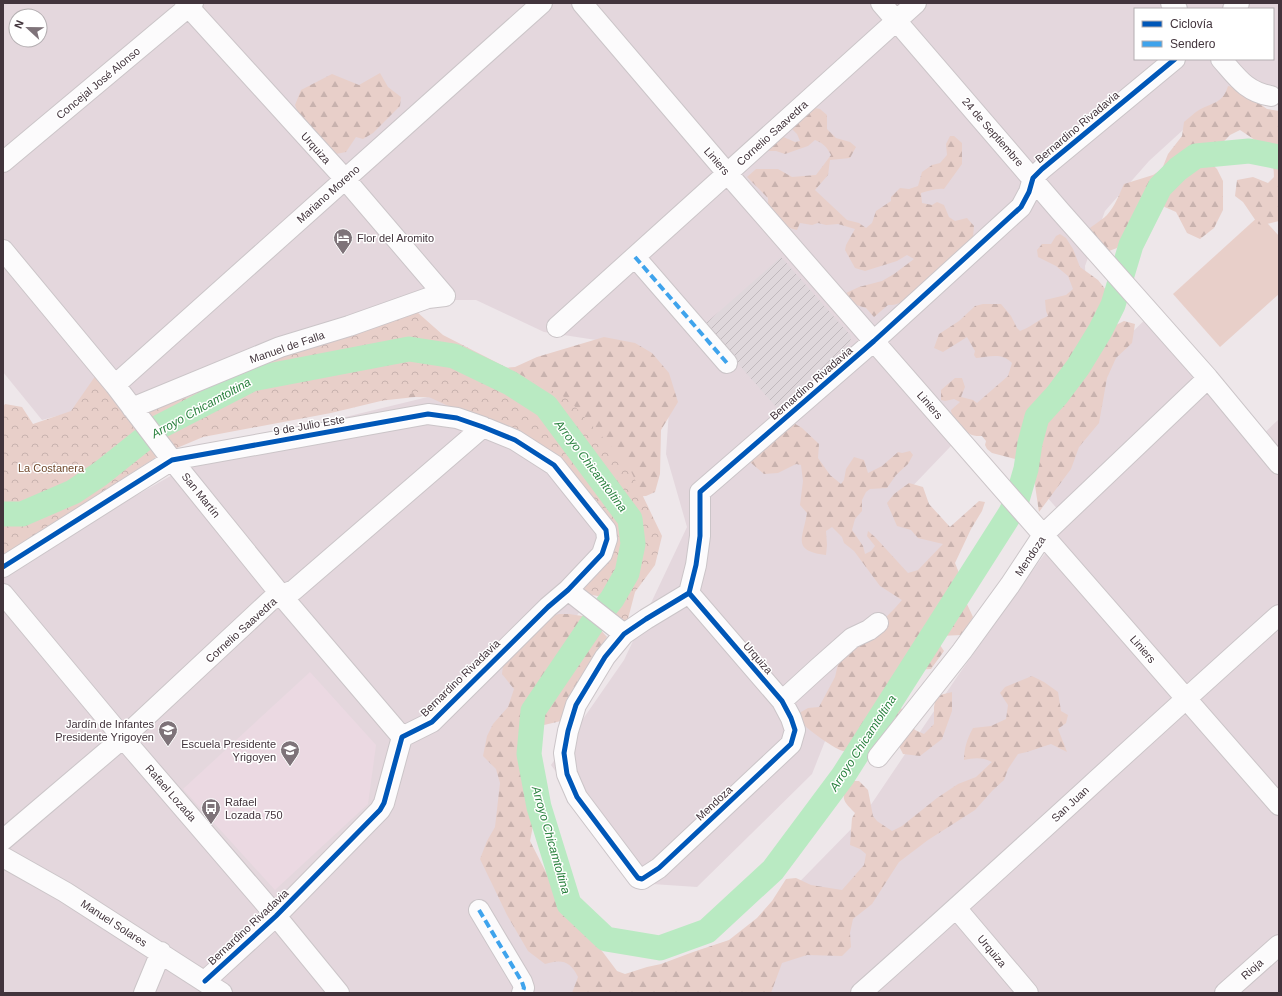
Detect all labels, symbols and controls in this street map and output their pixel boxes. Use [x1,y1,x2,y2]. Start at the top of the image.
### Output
north arrow [8,8,48,48]
legend [1134,8,1274,60]
text: Ciclovía [1170,17,1213,31]
text: N [12,18,26,30]
text: Sendero [1170,37,1216,51]
street label: Concejal José Alonso [54,45,142,121]
street label: Bernardino Rivadavia [1033,88,1122,165]
street label: 24 de Septiembre [960,95,1026,169]
street label: Cornelio Saavedra [734,97,811,168]
street label: Urquiza [299,130,334,167]
street label: Liniers [702,145,732,178]
street label: Mariano Moreno [294,163,362,225]
hotel icon: Flor del Aromito [332,227,354,255]
place label: Flor del Aromito [357,232,434,244]
street label: Manuel de Falla [248,328,327,365]
street label: Bernardino Rivadavia [767,343,855,422]
water label: Arroyo Chicamtoltina [148,375,253,442]
street label: Liniers [915,389,945,422]
street label: 9 de Julio Este [272,413,346,437]
water label: Arroyo Chicamtoltina [551,417,630,515]
park label: La Costanera [18,462,85,474]
street label: San Martín [179,470,223,520]
street label: Mendoza [1012,533,1048,578]
street label: Cornelio Saavedra [203,594,280,665]
street label: Liniers [1128,633,1158,666]
street label: Bernardino Rivadavia [418,637,503,719]
street label: Urquiza [741,640,776,677]
water label: Arroyo Chicamtoltina [826,692,899,794]
place label: Jardín de Infantes Presidente Yrigoyen [55,718,154,743]
school or university icon: Jardín de Infantes Presidente Yrigoyen [157,719,179,747]
place label: Escuela Presidente Yrigoyen [181,738,276,763]
school or university icon: Escuela Presidente Yrigoyen [279,739,301,767]
street label: Rafael Lozada [143,762,199,824]
street label: Mendoza [693,783,735,823]
water label: Arroyo Chicamtoltina [529,784,573,896]
street label: San Juan [1049,784,1091,824]
place label: Rafael Lozada 750 [225,796,283,821]
bus stop icon: Rafael Lozada 750 [200,797,222,825]
street label: Bernardino Rivadavia [205,886,291,967]
street label: Manuel Solares [79,897,150,949]
street label: Urquiza [975,933,1009,970]
street label: Rioja [1239,956,1266,982]

